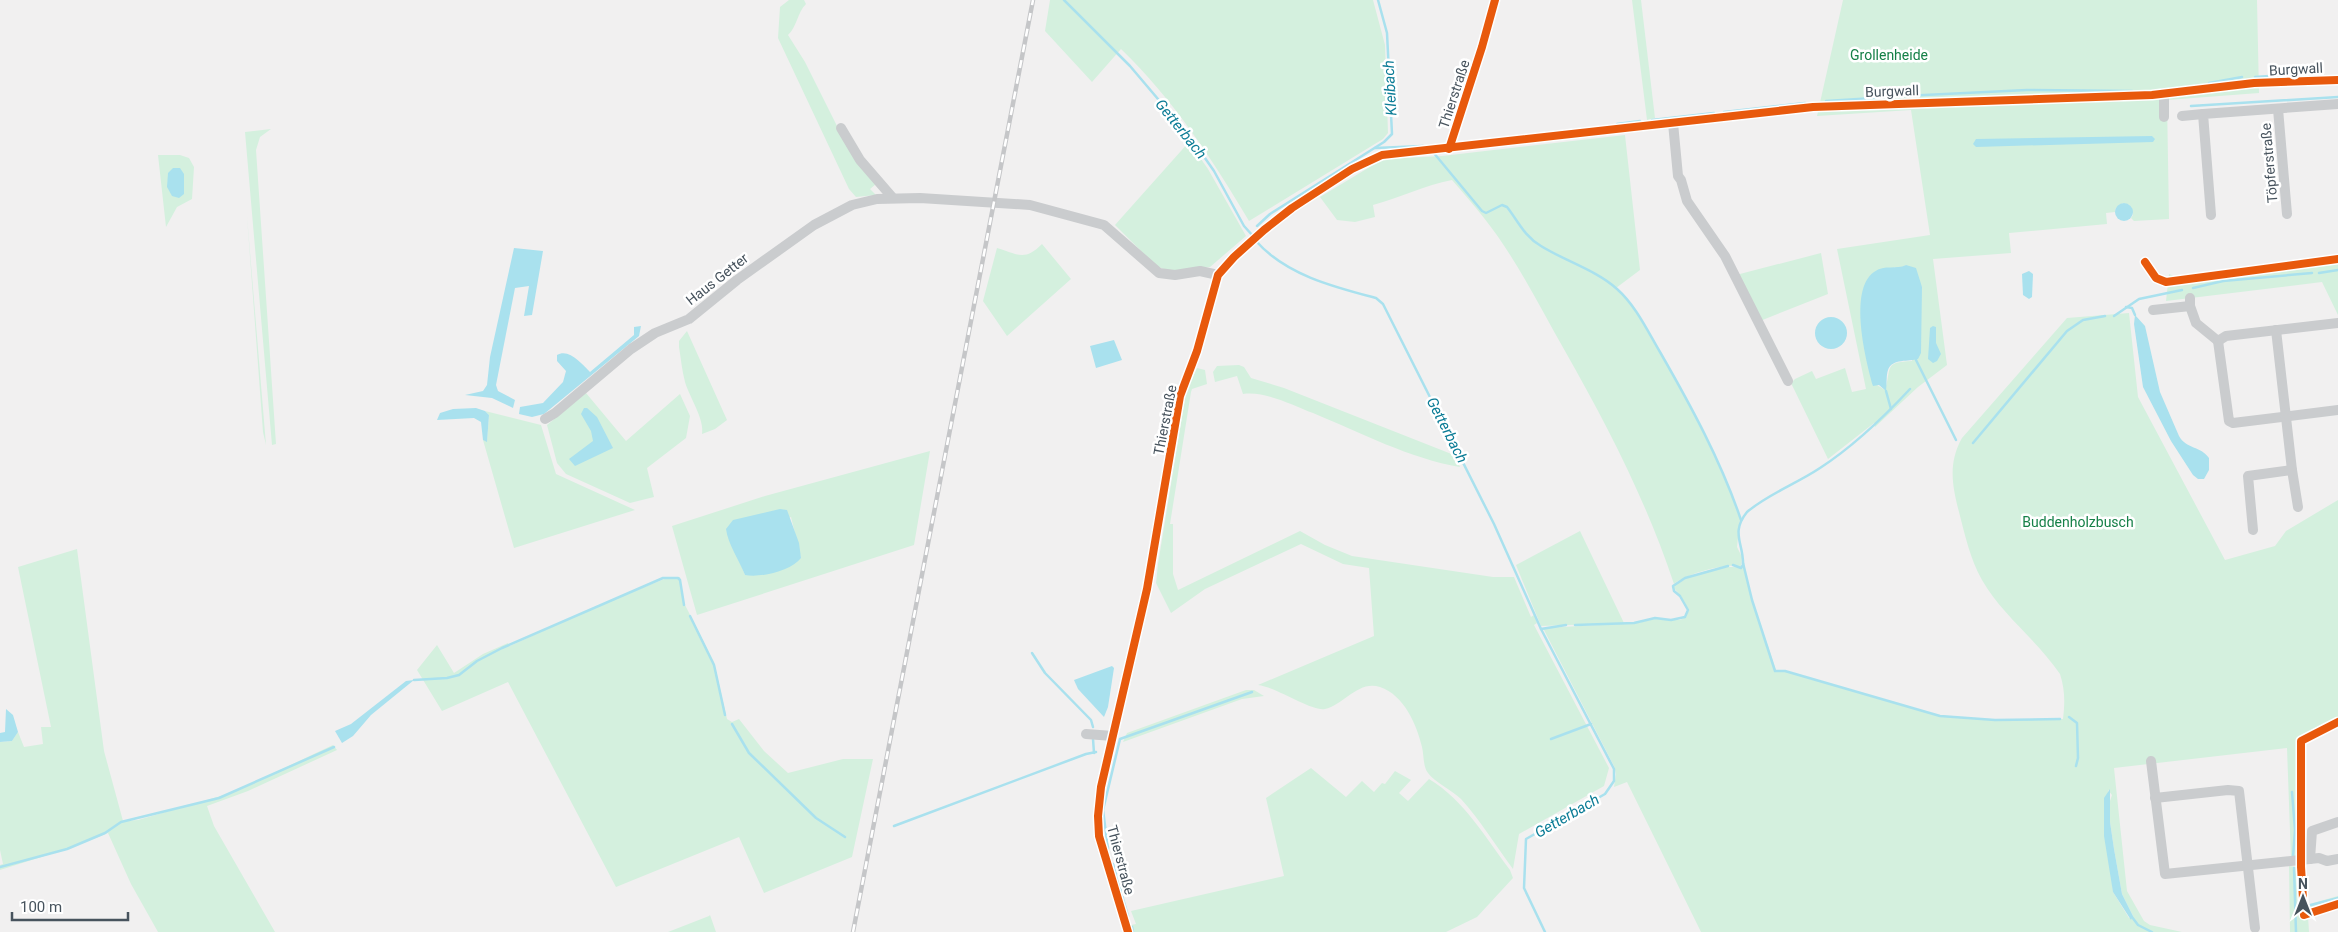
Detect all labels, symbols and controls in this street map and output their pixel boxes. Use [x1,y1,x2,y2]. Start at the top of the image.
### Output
park label: Grollenheide [1850,47,1928,63]
street label: Thierstraße [1435,58,1473,130]
water label: Kleibach [1380,60,1400,116]
street label: Burgwall [2269,60,2323,78]
street label: Burgwall [1865,82,1919,100]
water label: Getterbach [1152,96,1210,162]
street label: Töpferstraße [2258,122,2280,204]
street label: Haus Getter [683,250,751,308]
street label: Thierstraße [1150,383,1180,457]
water label: Getterbach [1423,394,1471,466]
park label: Buddenholzbusch [2022,514,2134,530]
water label: Getterbach [1532,790,1602,842]
street label: Thierstraße [1104,824,1138,896]
north arrow [2278,872,2328,922]
text: N [2298,876,2308,892]
scale bar [12,890,129,922]
text: 100 m [20,898,62,916]

